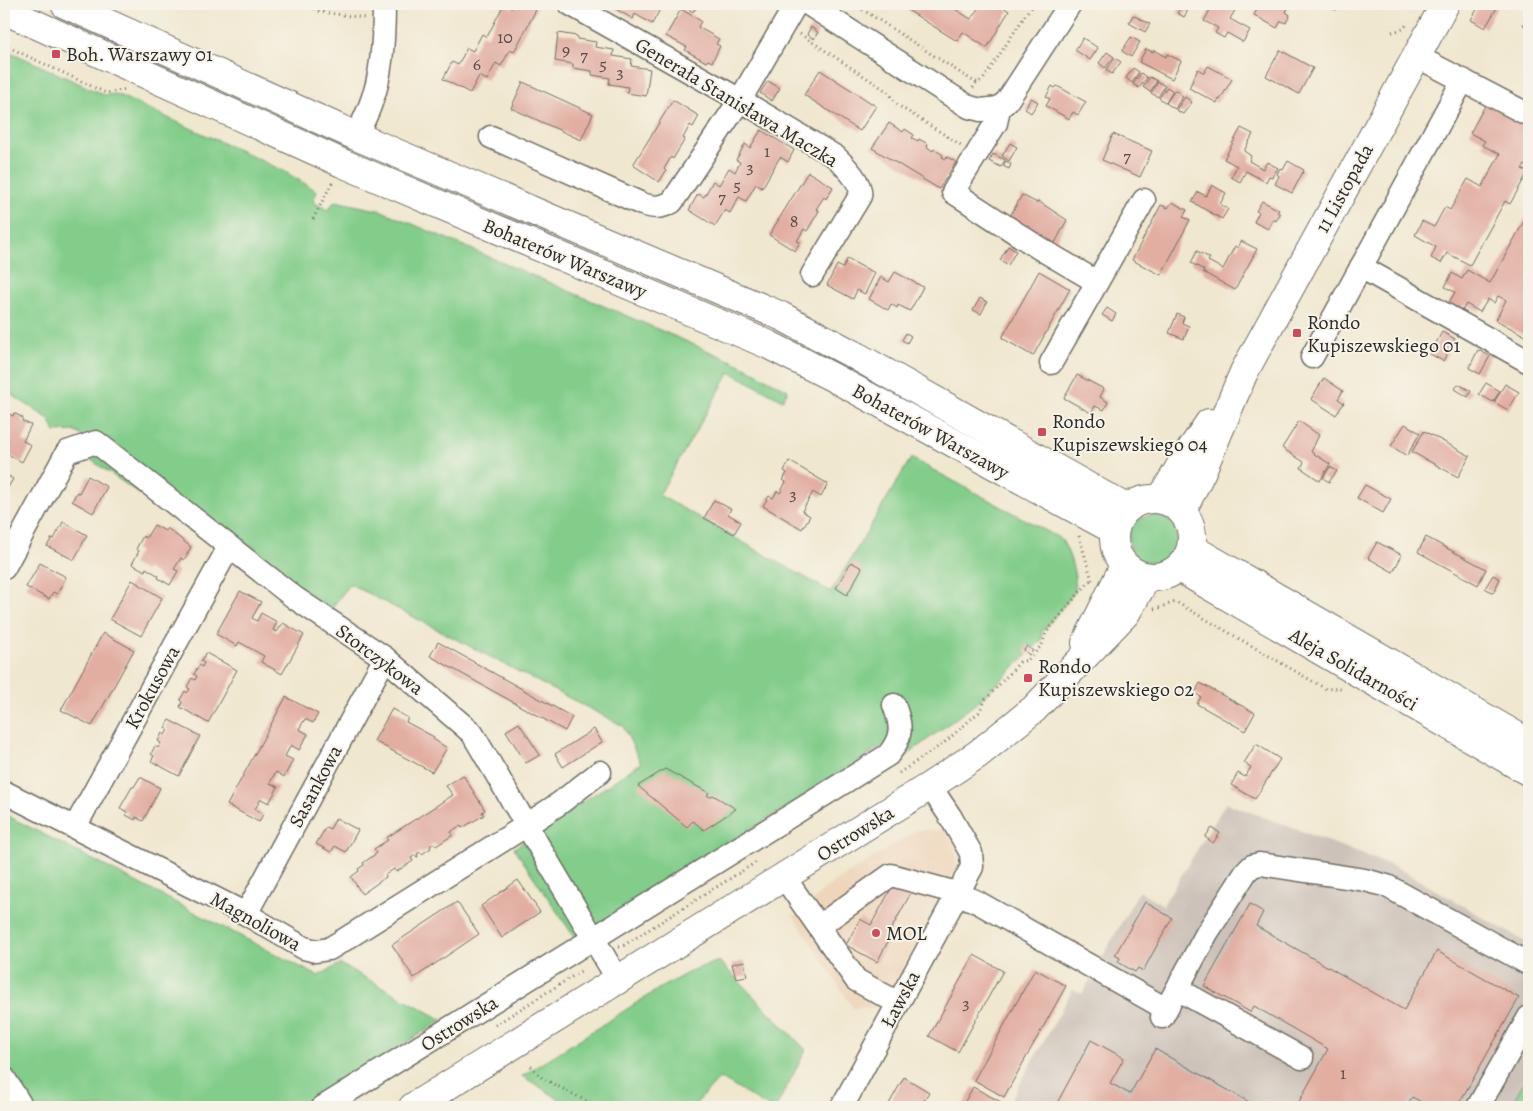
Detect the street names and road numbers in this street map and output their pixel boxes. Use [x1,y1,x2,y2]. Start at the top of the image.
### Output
street label: Generała Stanisława Maczka [630,31,844,174]
street label: 11 Listopada [1309,138,1380,238]
street label: Bohaterów Warszawy [479,212,652,306]
street label: Bohaterów Warszawy [847,377,1015,486]
street label: Storczykowa [330,617,430,702]
street label: Aleja Solidarności [1283,621,1423,717]
street label: Krokusowa [118,640,187,734]
street label: Sasankowa [282,740,349,832]
street label: Ostrowska [811,799,900,868]
street label: Magnoliowa [205,885,307,958]
street label: Ławska [874,965,927,1032]
street label: Ostrowska [415,989,504,1058]

